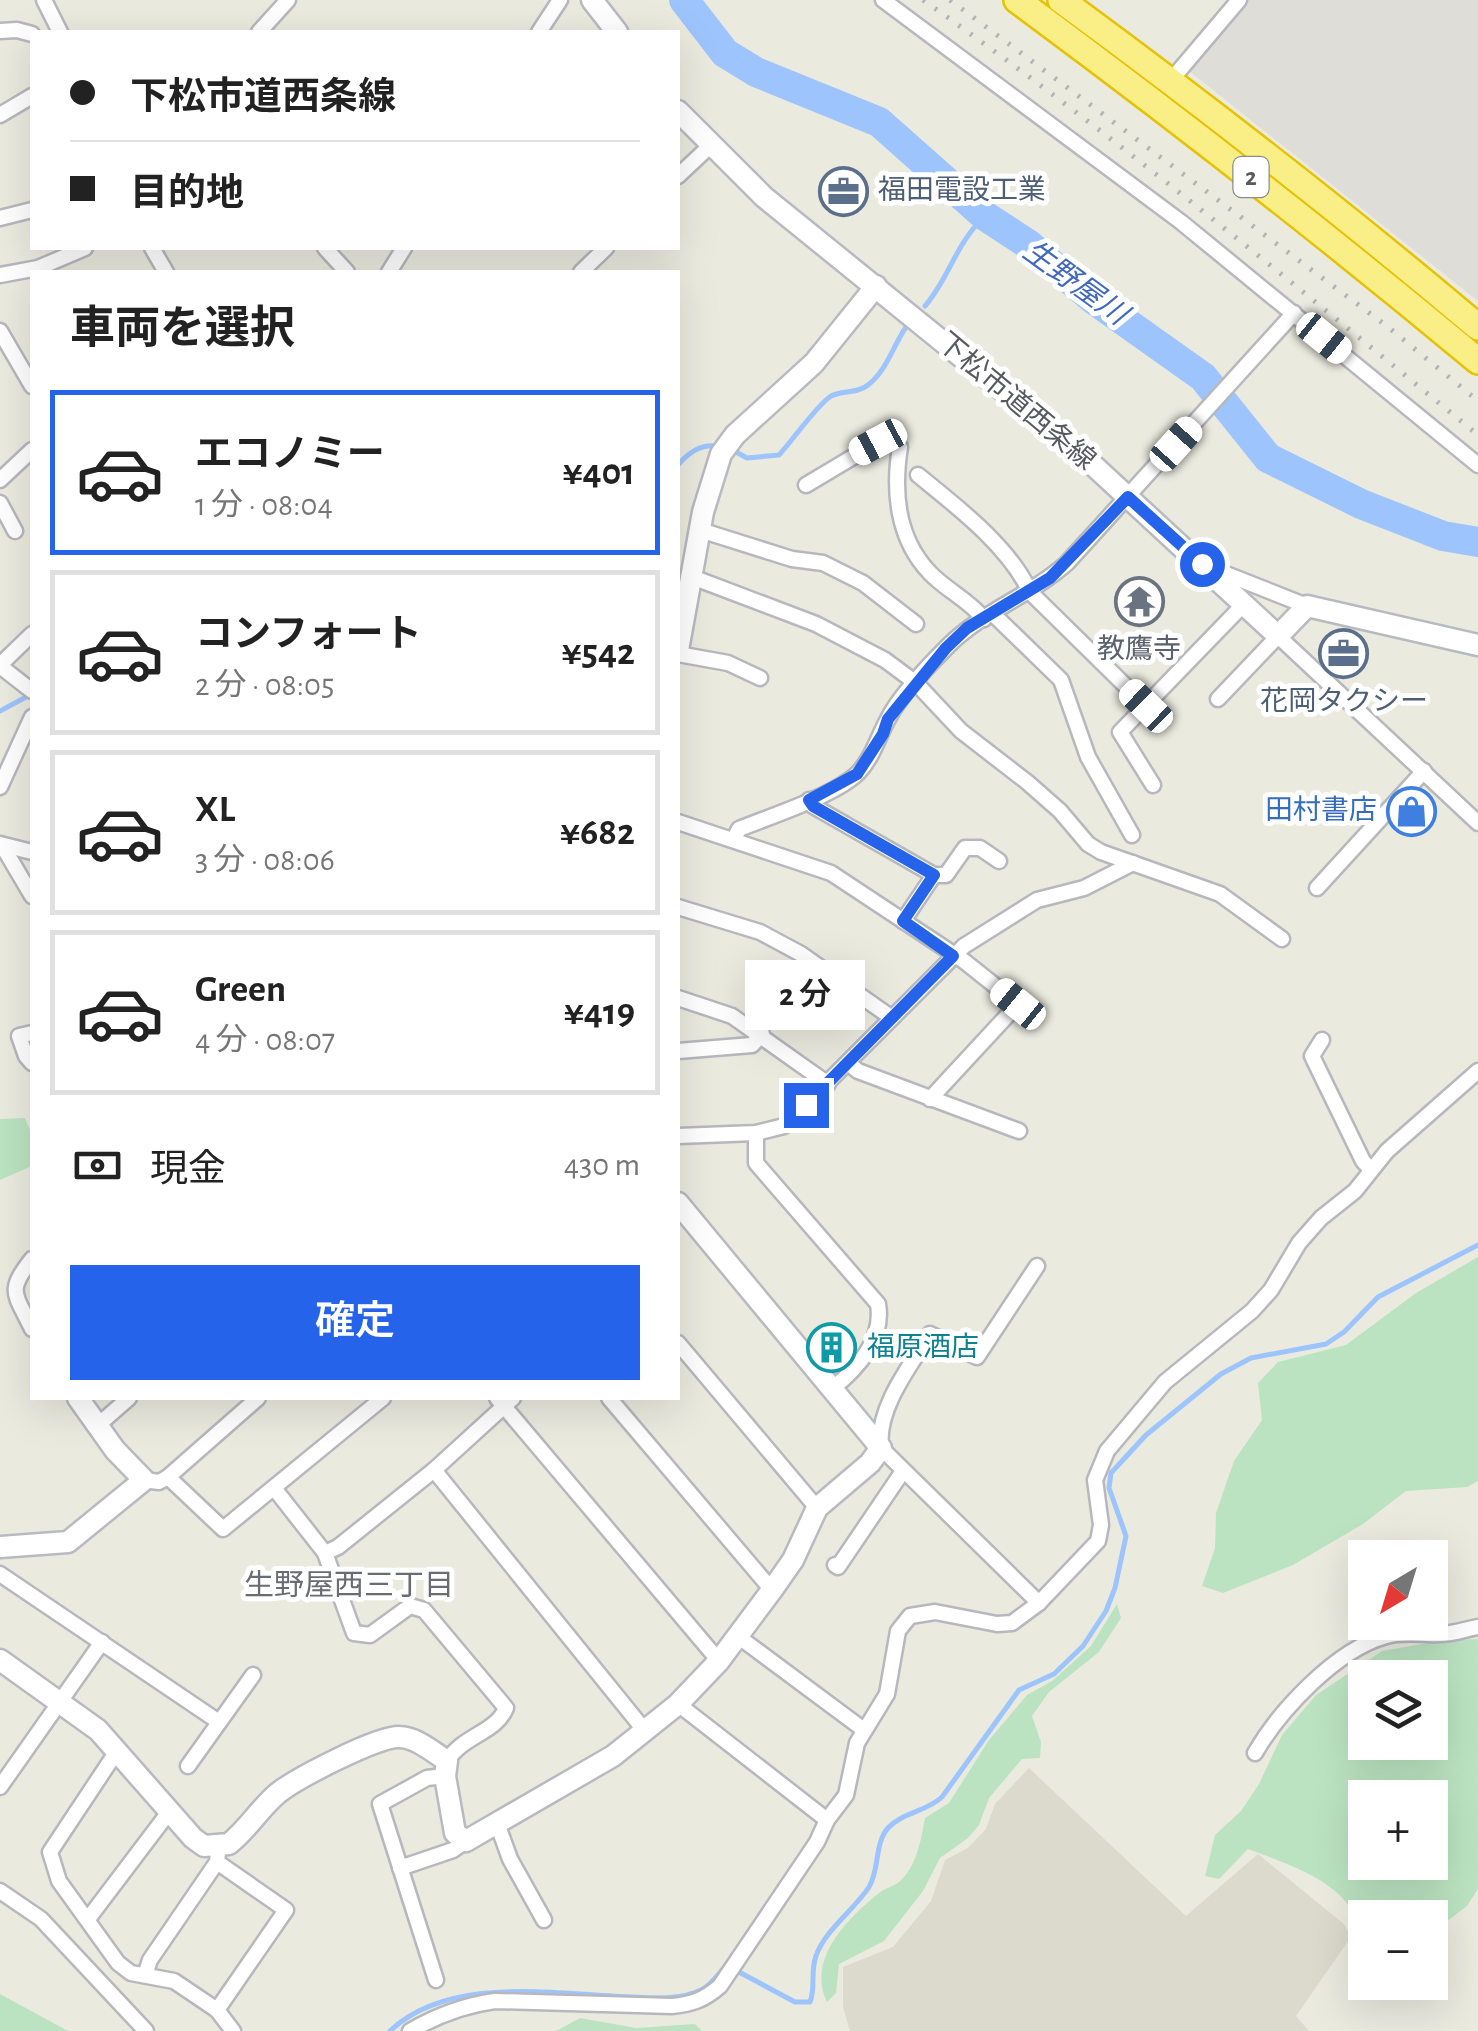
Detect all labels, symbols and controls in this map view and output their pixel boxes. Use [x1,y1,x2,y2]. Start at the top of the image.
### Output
text: 下松市道西条線 [130,79,396,117]
road number: 2 [1234,157,1268,197]
office icon: 福田電設工業 [817,165,869,217]
text: 目的地 [130,175,244,213]
place label: 福田電設工業 [878,175,1046,205]
water label: 生野屋川 [1018,234,1136,332]
text: 車両を選択 [70,307,295,352]
car [1291,307,1357,369]
street label: 下松市道西条線 [932,327,1101,476]
car [1145,412,1207,476]
car [844,415,912,469]
icon: car [75,428,165,518]
text: エコノミー [195,436,385,474]
text: ¥401 [562,454,635,492]
text: 1 分 · 08:04 [195,489,333,521]
route start [1180,542,1225,587]
temple icon: 教鷹寺 [1113,576,1165,628]
icon: car [75,608,165,698]
text: コンフォート [195,616,422,654]
office icon: 花岡タクシー [1318,628,1370,680]
text: ¥542 [562,634,635,672]
place label: 教鷹寺 [1097,634,1181,664]
text: 2 分 · 08:05 [195,669,334,701]
car [1114,674,1178,738]
place label: 花岡タクシー [1260,686,1428,716]
shop icon: 田村書店 [1386,785,1438,837]
icon: car [75,788,165,878]
text: XL [195,791,235,829]
place label: 田村書店 [1265,795,1377,825]
text: ¥682 [560,814,635,852]
text: 3 分 · 08:06 [195,844,335,876]
callout: 2 分 [746,960,866,1030]
icon: car [75,968,165,1058]
text: Green [195,971,286,1009]
car [985,973,1051,1035]
text: 2 分 [779,979,831,1011]
text: ¥419 [564,994,635,1032]
text: 4 分 · 08:07 [195,1024,335,1056]
route end [784,1083,829,1128]
icon: cash [70,1138,125,1193]
text: 430 m [564,1149,640,1181]
text: 現金 [150,1151,226,1189]
button: 確定 [70,1265,640,1380]
building icon: 福原酒店 [806,1322,858,1374]
place label: 福原酒店 [867,1332,979,1362]
north arrow [1348,1540,1448,1640]
map controls [1348,1540,1448,2000]
district label: 生野屋西三丁目 [244,1569,454,1601]
button: layers [1348,1660,1448,1760]
button: + [1348,1780,1448,1880]
button: − [1348,1900,1448,2000]

